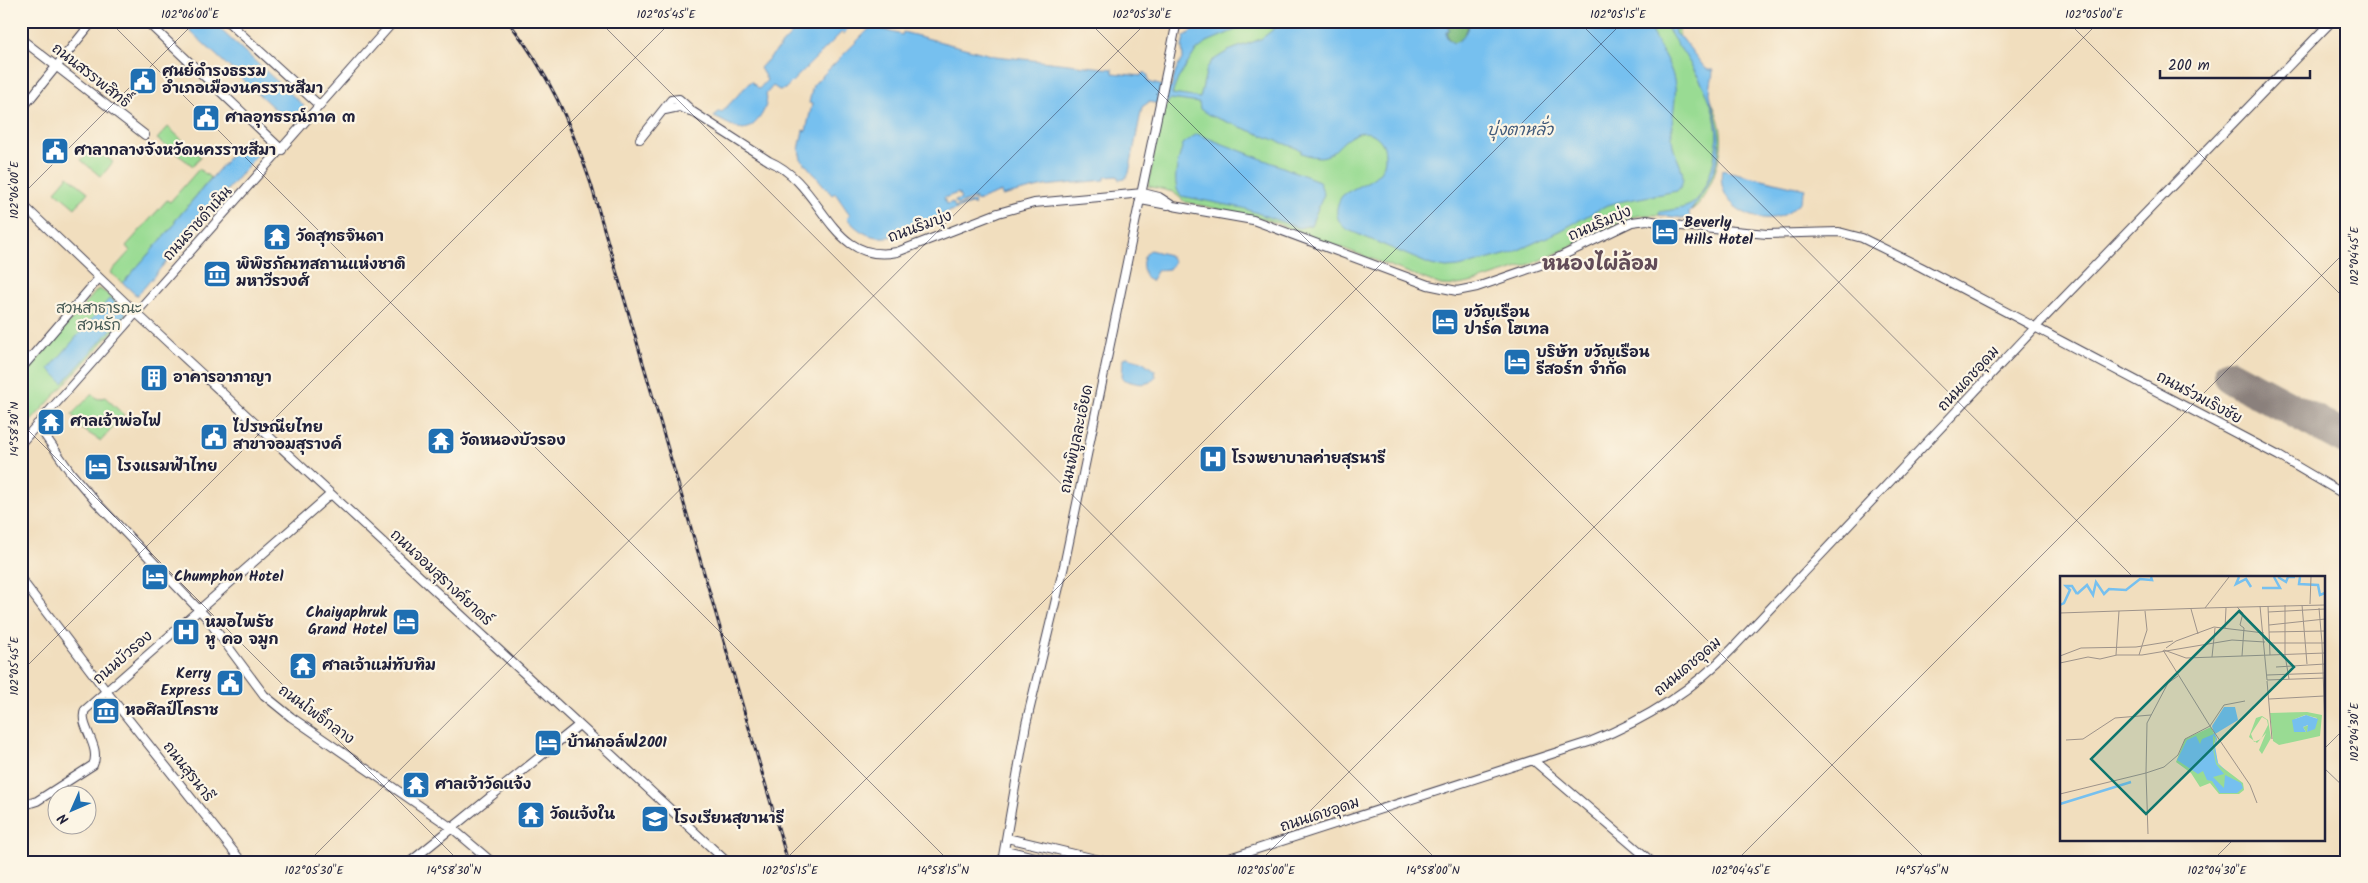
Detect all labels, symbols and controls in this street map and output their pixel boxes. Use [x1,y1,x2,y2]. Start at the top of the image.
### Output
text: 102°06'00"E [161,5,220,24]
text: 102°05'45"E [636,5,696,24]
text: 102°05'30"E [1113,5,1172,24]
text: 102°05'15"E [1590,5,1647,24]
text: 102°05'00"E [2065,5,2124,24]
street label: ถนนสรรพสิทธิ์ [46,35,138,115]
scale bar [2160,48,2310,80]
text: 200 m [2168,54,2210,78]
place label: ศูนย์ดำรงธรรม อำเภอเมืองนครราชสีมา [162,60,323,101]
public building icon: ศูนย์ดำรงธรรม อำเภอเมืองนครราชสีมา [128,66,158,96]
public building icon: ศาลอุทธรณ์ภาค ๓ [191,103,221,133]
place label: ศาลอุทธรณ์ภาค ๓ [225,106,355,130]
water label: บุ่งตาหลั่ว [1487,115,1554,143]
public building icon: ศาลากลางจังหวัดนครราชสีมา [40,136,70,166]
place label: ศาลากลางจังหวัดนครราชสีมา [74,139,276,163]
text: 102°06'00"E [5,160,24,219]
street label: ถนนราชดำเนิน [157,181,239,267]
street label: ถนนริมบุ่ง [1565,200,1635,248]
street label: ถนนริมบุ่ง [885,204,955,250]
place label: Beverly Hills Hotel [1684,211,1753,252]
hotel icon: Beverly Hills Hotel [1650,217,1680,247]
temple icon: วัดสุทธจินดา [262,222,292,252]
place label: วัดสุทธจินดา [296,225,384,249]
text: 102°04'45"E [2345,225,2364,286]
district label: หนองไผ่ล้อม [1542,249,1658,281]
place label: พิพิธภัณฑสถานแห่งชาติ มหาวีรวงศ์ [236,253,406,294]
museum icon: พิพิธภัณฑสถานแห่งชาติ มหาวีรวงศ์ [202,259,232,289]
park label: สวนสาธารณะ สวนรัก [56,297,142,338]
place label: ขวัญเรือน ปาร์ค โฮเทล [1464,301,1549,342]
hotel icon: ขวัญเรือน ปาร์ค โฮเทล [1430,307,1460,337]
place label: บริษัท ขวัญเรือน รีสอร์ท จำกัด [1536,341,1650,382]
street label: ถนนเดชอุดม [1932,341,2006,417]
hotel icon: บริษัท ขวัญเรือน รีสอร์ท จำกัด [1502,347,1532,377]
building icon: อาคารอาภาญา [139,363,169,393]
street label: ถนนร่วมเริงชัย [2152,365,2246,431]
place label: อาคารอาภาญา [173,366,271,390]
street label: ถนนพิบูลละเอียด [1054,382,1100,496]
text: 14°58'30"N [5,402,24,456]
temple icon: ศาลเจ้าพ่อไฟ [36,407,66,437]
place label: ศาลเจ้าพ่อไฟ [70,410,161,434]
place label: ไปรษณียไทย สาขาจอมสุรางค์ [232,416,342,457]
public building icon: ไปรษณียไทย สาขาจอมสุรางค์ [199,422,229,452]
temple icon: วัดหนองบัวรอง [426,426,456,456]
place label: วัดหนองบัวรอง [460,429,566,453]
hospital icon: โรงพยาบาลค่ายสุรนารี [1198,444,1228,474]
place label: โรงพยาบาลค่ายสุรนารี [1231,447,1386,471]
hotel icon: โรงแรมฟ้าไทย [83,452,113,482]
place label: โรงแรมฟ้าไทย [117,455,218,479]
street label: ถนนจอมสุรางค์ยาตร์ [384,524,498,633]
hotel icon: Chumphon Hotel [140,562,170,592]
place label: Chumphon Hotel [174,565,283,589]
inset map [2060,576,2326,840]
place label: Chaiyaphruk Grand Hotel [306,601,388,642]
hotel icon: Chaiyaphruk Grand Hotel [391,607,421,637]
place label: หมอไพรัช หู คอ จมูก [205,611,278,652]
hospital icon: หมอไพรัช หู คอ จมูก [171,617,201,647]
street label: ถนนบัวรอง [88,625,158,691]
street label: ถนนเดชอุดม [1649,631,1727,703]
text: 102°05'45"E [5,636,24,696]
temple icon: ศาลเจ้าแม่ทับทิม [288,651,318,681]
place label: ศาลเจ้าแม่ทับทิม [322,654,436,678]
place label: Kerry Express [161,662,211,703]
public building icon: Kerry Express [215,668,245,698]
street label: ถนนโพธิ์กลาง [273,676,361,751]
museum icon: หอศิลป์โคราช [91,696,121,726]
place label: หอศิลป์โคราช [125,699,219,723]
text: 102°04'30"E [2345,702,2364,762]
hotel icon: บ้านกอล์ฟ2001 [533,728,563,758]
place label: บ้านกอล์ฟ2001 [567,731,667,755]
street label: ถนนสุรนารี [156,736,220,808]
temple icon: ศาลเจ้าวัดแจ้ง [401,770,431,800]
place label: ศาลเจ้าวัดแจ้ง [435,773,531,797]
north arrow [48,786,98,836]
street label: ถนนเดชอุดม [1277,791,1363,839]
temple icon: วัดแจ้งใน [516,800,546,830]
place label: วัดแจ้งใน [550,803,616,827]
school or university icon: โรงเรียนสุขานารี [640,804,670,834]
text: N [52,807,74,829]
place label: โรงเรียนสุขานารี [673,807,784,831]
text: 102°05'30"E [285,861,344,880]
text: 14°58'30"N [427,861,481,880]
text: 102°05'15"E [762,861,819,880]
text: 14°58'15"N [917,861,969,880]
text: 102°05'00"E [1237,861,1296,880]
text: 14°58'00"N [1406,861,1460,880]
text: 102°04'45"E [1711,861,1772,880]
text: 14°57'45"N [1895,861,1949,880]
text: 102°04'30"E [2187,861,2247,880]

